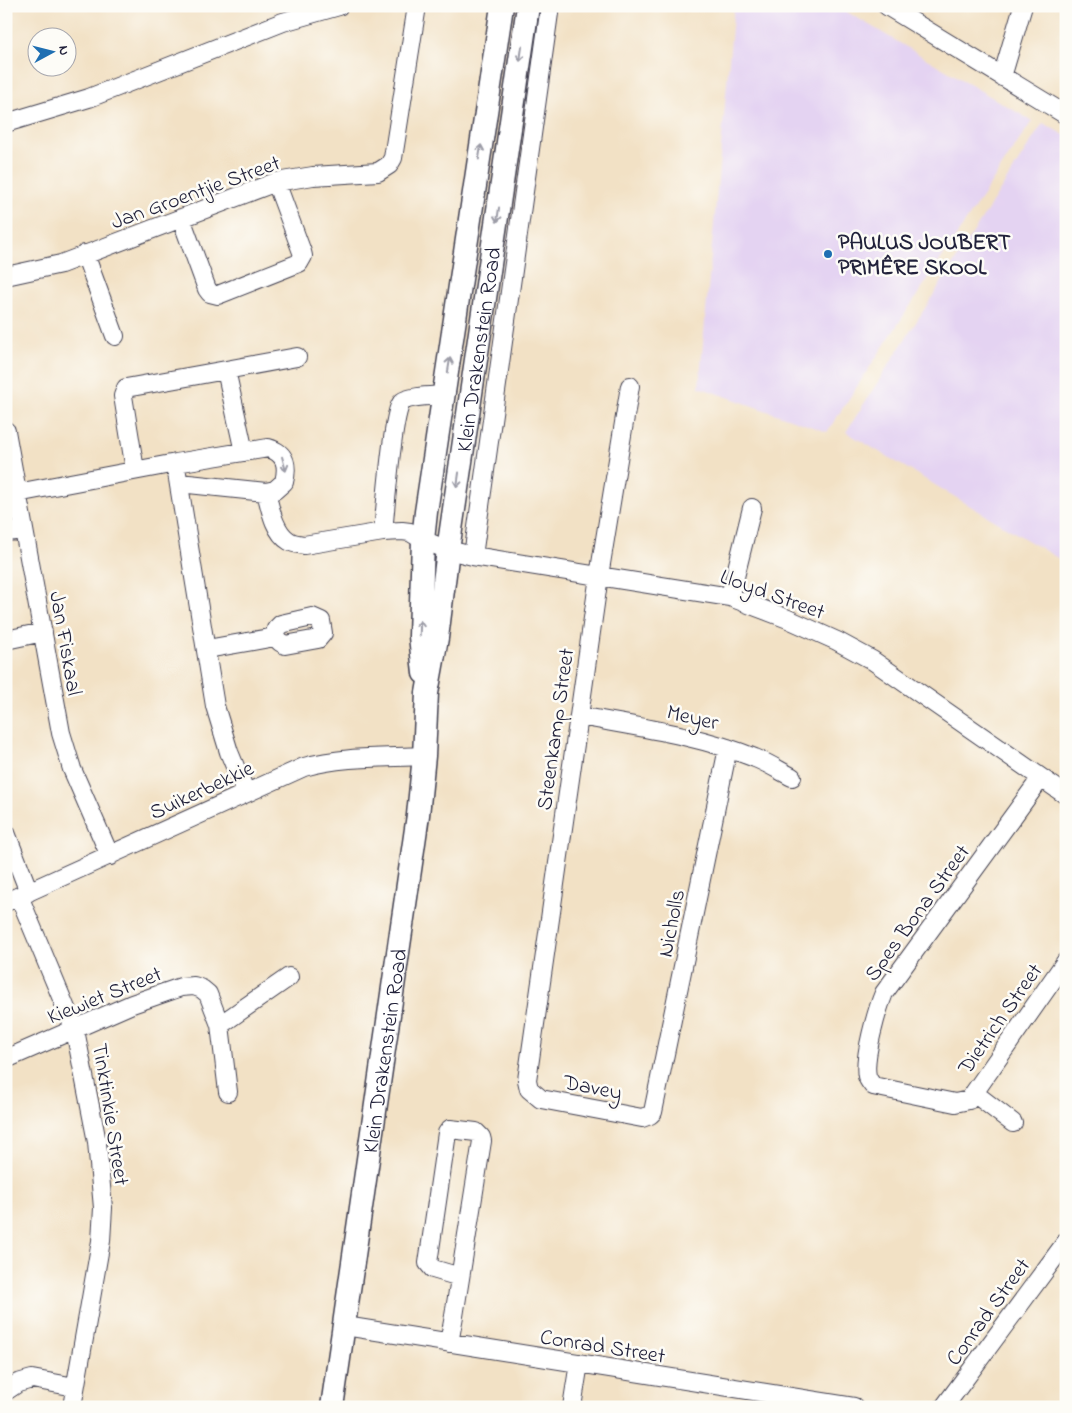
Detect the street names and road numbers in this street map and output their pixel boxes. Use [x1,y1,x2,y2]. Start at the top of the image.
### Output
street label: Jan Groentjie Street [107,148,286,239]
street label: Klein Drakenstein Road [450,245,511,454]
street label: Lloyd Street [715,562,829,631]
street label: Jan Fiskaal [39,589,89,698]
street label: Steenkamp Street [530,646,584,813]
street label: Meyer [663,697,721,741]
street label: Suikerbekkie [145,754,260,830]
street label: Spes Bona Street [858,838,980,989]
street label: Nicholls [651,887,695,960]
street label: Klein Drakenstein Road [356,947,417,1156]
street label: Dietrich Street [951,957,1052,1083]
street label: Kiewiet Street [43,959,168,1034]
street label: Tinktinkie Street [82,1041,136,1189]
street label: Davey [559,1067,625,1111]
street label: Conrad Street [939,1252,1040,1373]
street label: Conrad Street [538,1322,668,1374]

